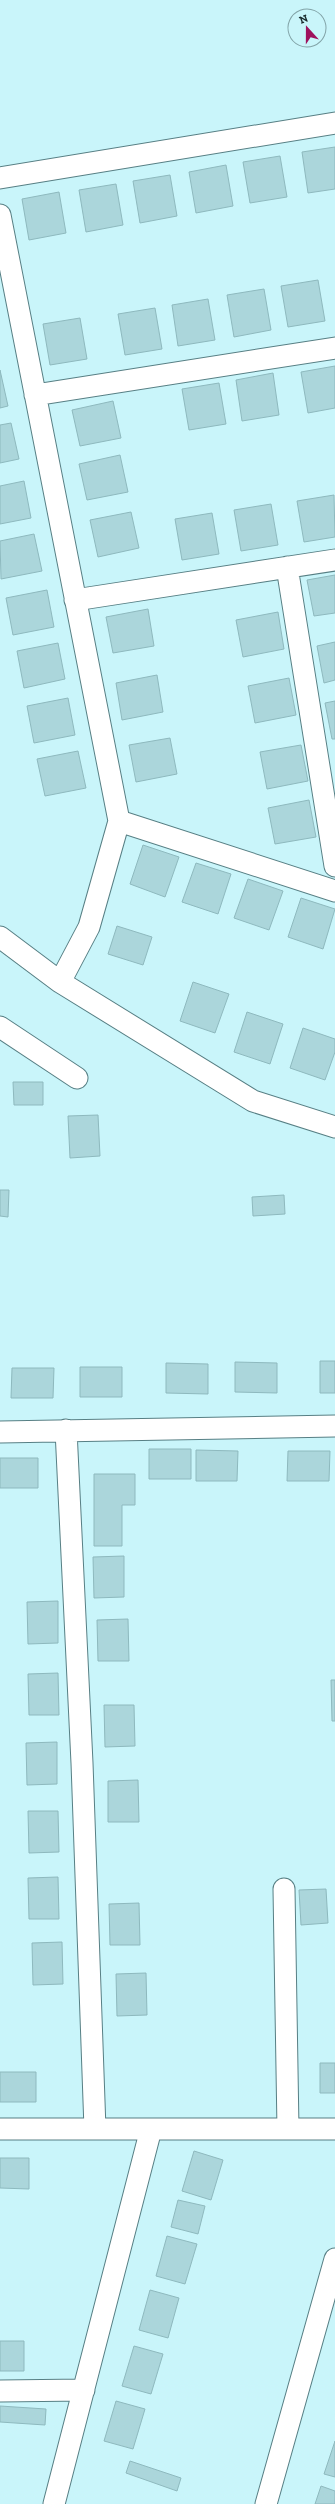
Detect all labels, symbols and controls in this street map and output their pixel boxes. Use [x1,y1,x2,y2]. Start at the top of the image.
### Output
north arrow [287,8,327,48]
text: N [297,11,310,27]

